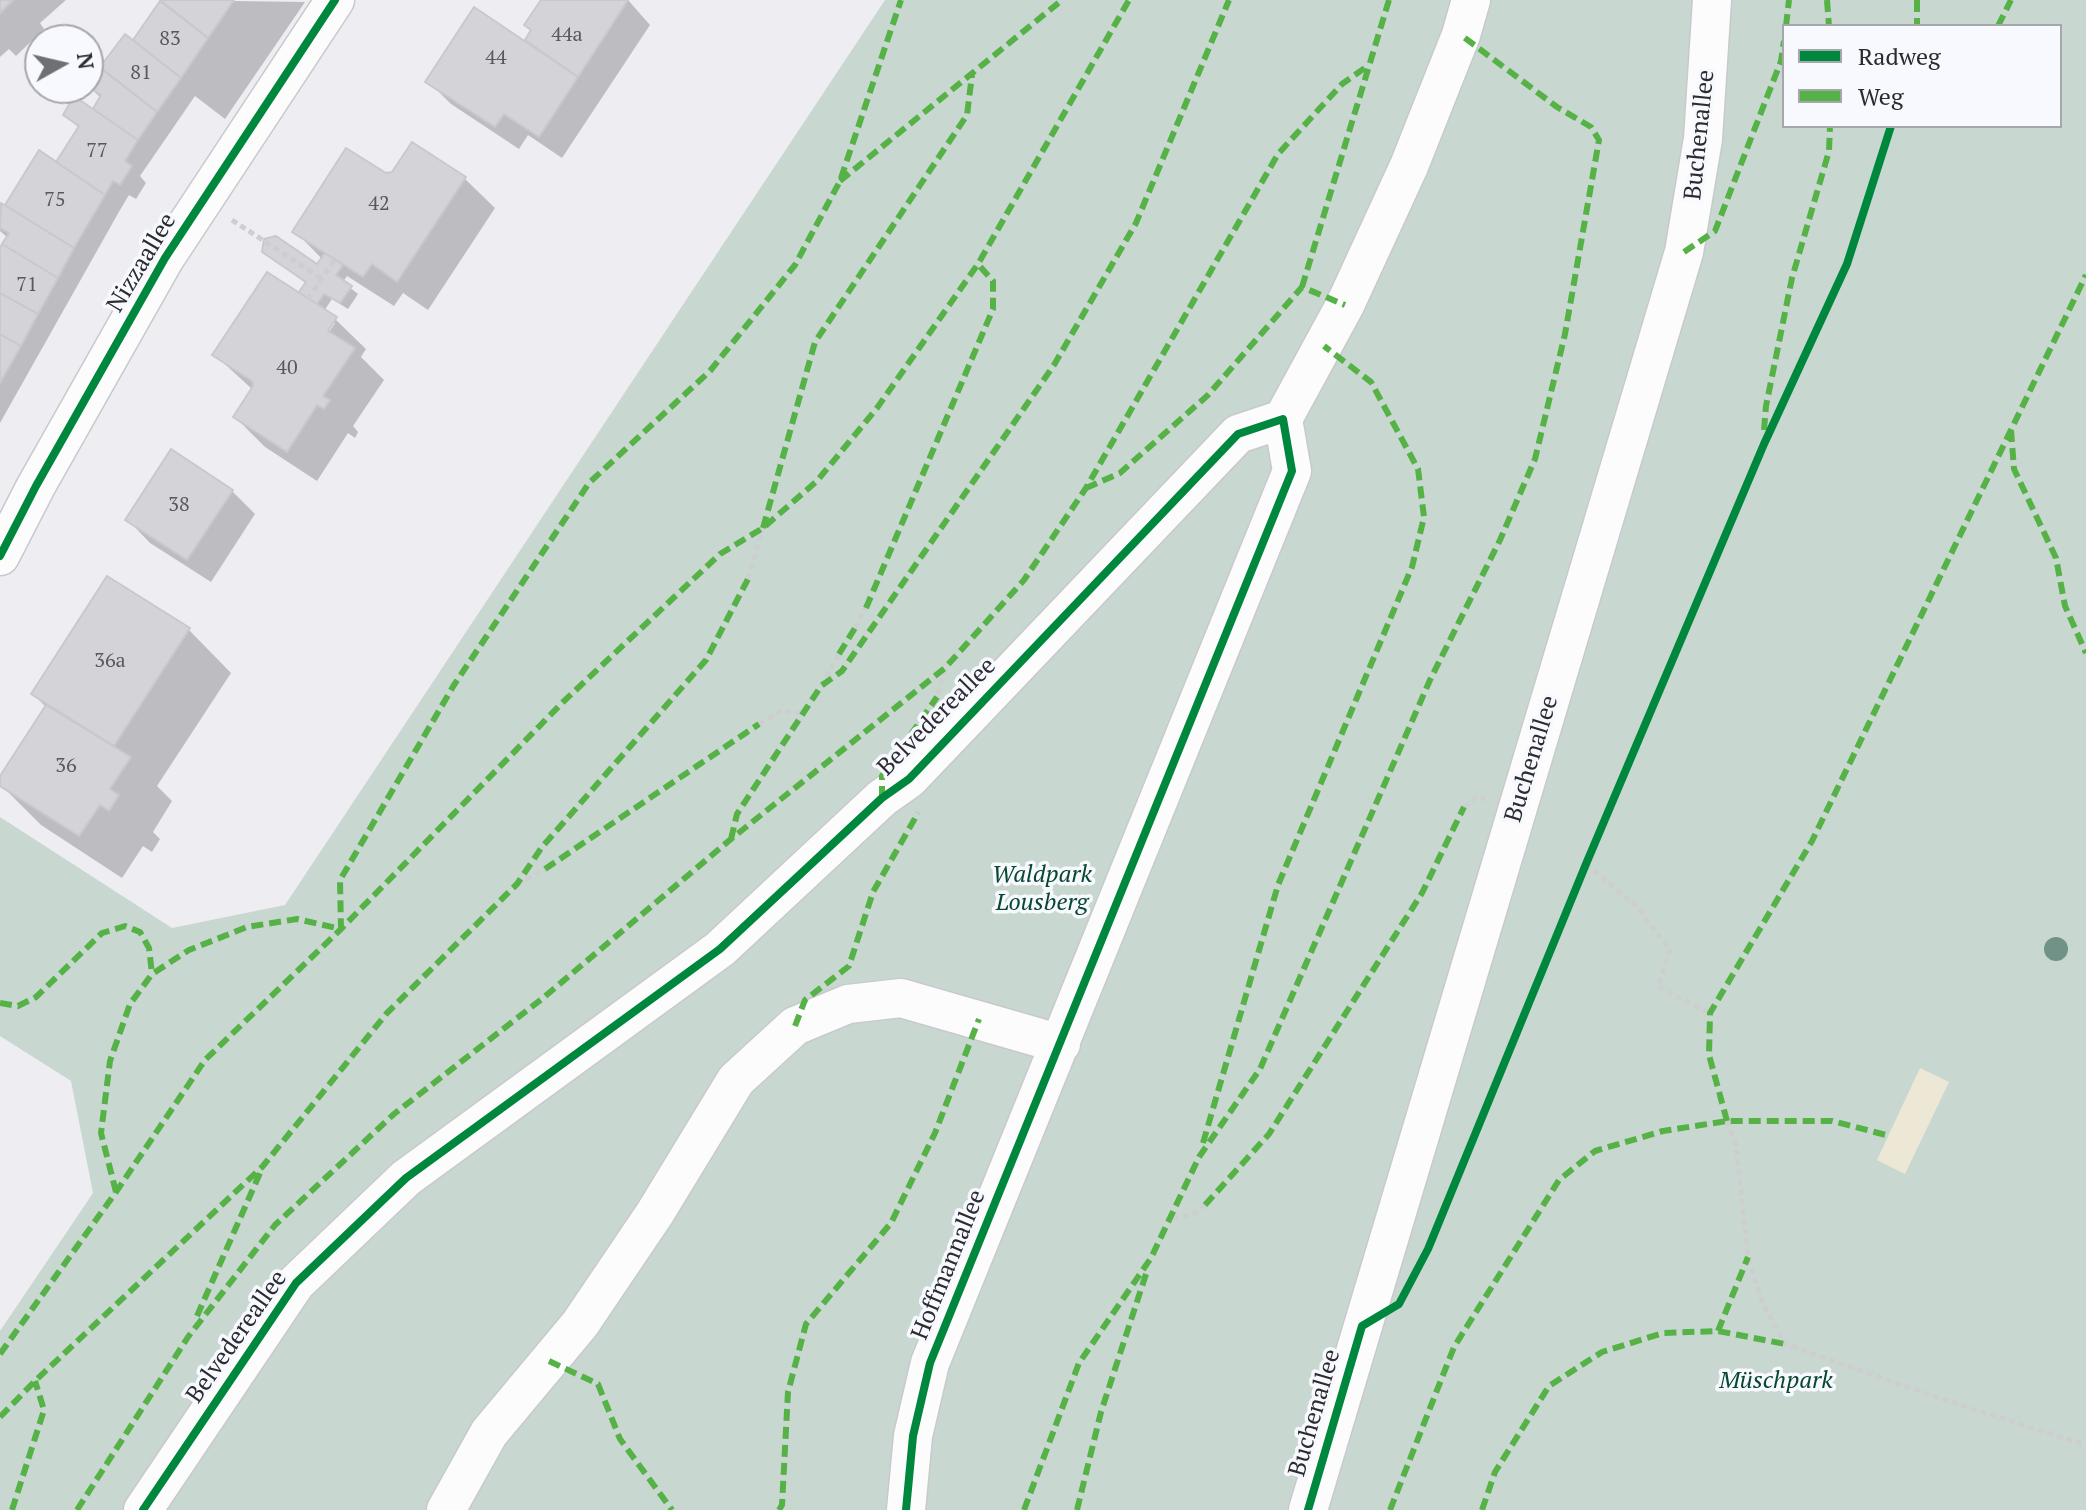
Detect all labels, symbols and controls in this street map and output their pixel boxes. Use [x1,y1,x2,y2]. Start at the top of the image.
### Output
house number: 44a [551,23,583,47]
north arrow [24,24,104,104]
legend [1782,24,2062,128]
house number: 83 [159,27,181,51]
text: Radweg [1858,40,1941,72]
house number: 44 [485,46,507,70]
text: N [71,51,102,71]
house number: 81 [130,61,152,85]
street label: Buchenallee [1679,68,1721,202]
text: Weg [1858,80,1904,112]
house number: 77 [86,139,108,163]
house number: 75 [44,188,66,212]
house number: 42 [368,192,390,216]
street label: Nizzaallee [101,208,183,318]
house number: 71 [16,273,38,297]
house number: 40 [276,356,298,380]
house number: 38 [168,493,190,517]
house number: 36a [94,649,126,673]
street label: Belvedereallee [872,652,1002,782]
street label: Buchenallee [1499,692,1565,826]
house number: 36 [55,754,77,778]
park label: Waldpark Lousberg [992,861,1092,917]
street label: Hoffmannallee [906,1186,992,1344]
street label: Belvedereallee [181,1265,293,1409]
street label: Buchenallee [1283,1346,1347,1480]
park label: Müschpark [1719,1367,1833,1395]

